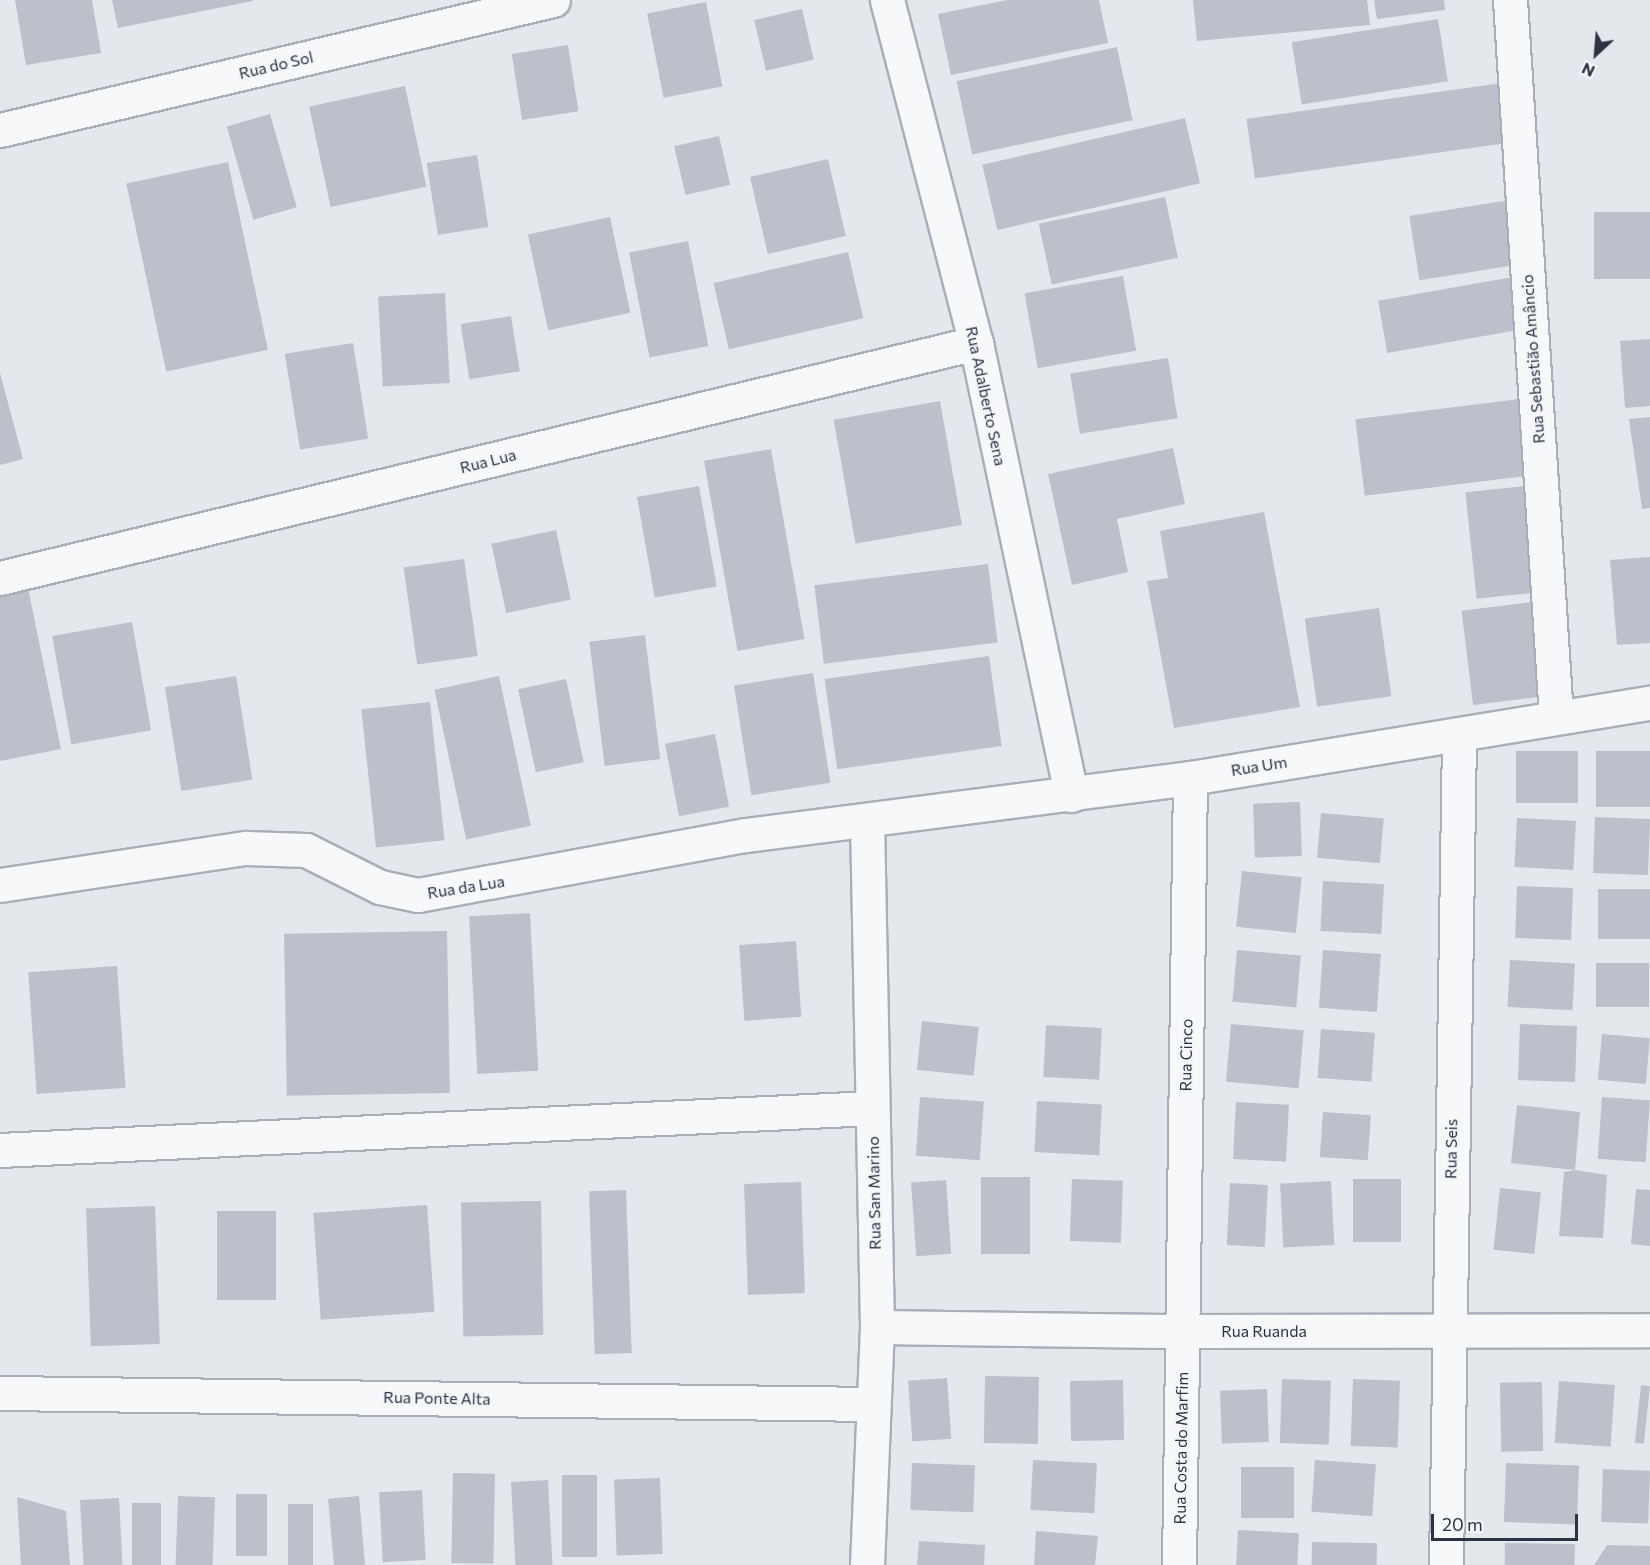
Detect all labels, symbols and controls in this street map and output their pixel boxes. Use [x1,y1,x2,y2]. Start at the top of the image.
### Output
north arrow [1566,24,1626,84]
street label: Rua do Sol [237,47,315,83]
text: N [1578,59,1597,82]
street label: Rua Sebastião Amâncio [1518,274,1548,444]
street label: Rua Adalberto Sena [962,325,1010,467]
street label: Rua Lua [458,445,518,477]
street label: Rua Um [1230,752,1288,780]
street label: Rua da Lua [426,871,506,903]
street label: Rua Cinco [1176,1018,1196,1092]
street label: Rua Seis [1441,1119,1461,1179]
street label: Rua San Marino [863,1136,885,1250]
street label: Rua Ruanda [1221,1321,1307,1341]
street label: Rua Costa do Marfim [1170,1371,1192,1525]
street label: Rua Ponte Alta [383,1387,491,1409]
scale bar [1434,1502,1581,1540]
text: 20 m [1442,1513,1483,1535]

